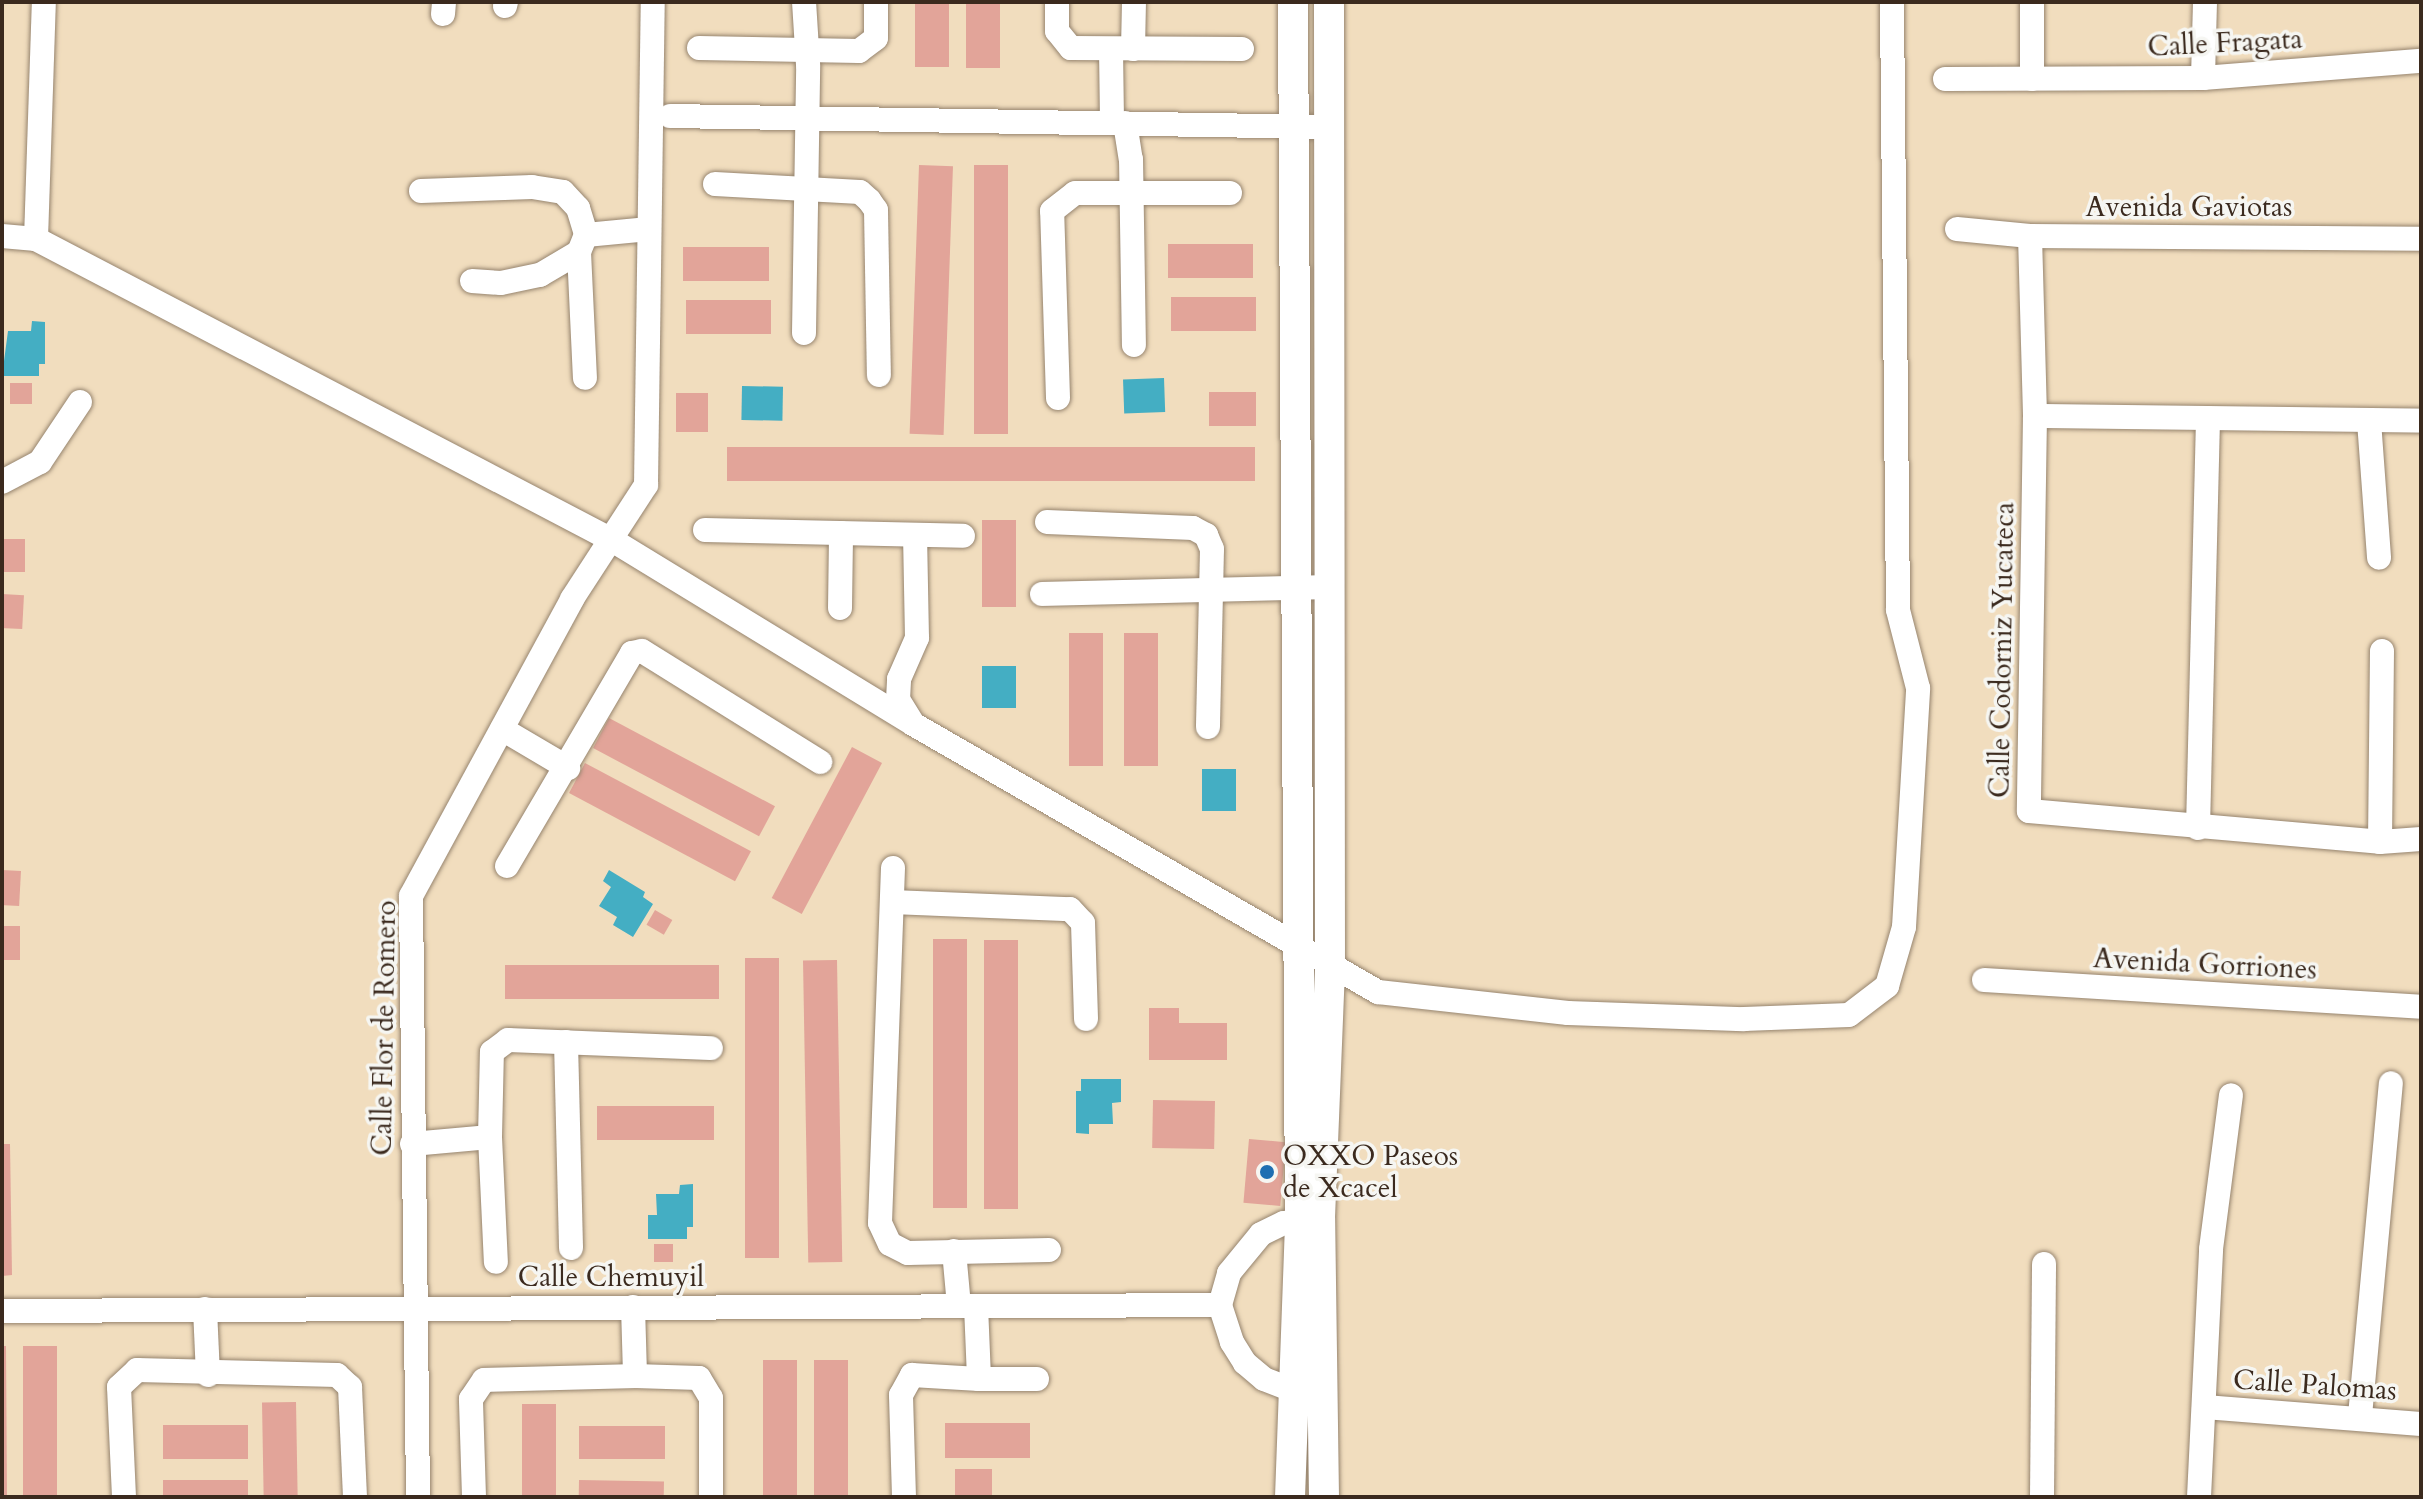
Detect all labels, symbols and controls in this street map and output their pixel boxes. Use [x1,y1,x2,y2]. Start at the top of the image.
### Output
street label: Calle Fragata [2147,22,2303,64]
street label: Avenida Gaviotas [2086,190,2292,224]
street label: Calle Codorniz Yucateca [1983,502,2021,798]
street label: Calle Flor de Romero [365,900,403,1156]
street label: Avenida Gorriones [2092,941,2318,987]
place label: OXXO Paseos de Xcacel [1283,1139,1458,1205]
marker: OXXO Paseos de Xcacel [1258,1163,1276,1181]
street label: Calle Chemuyil [518,1260,704,1294]
street label: Calle Palomas [2232,1363,2398,1407]

